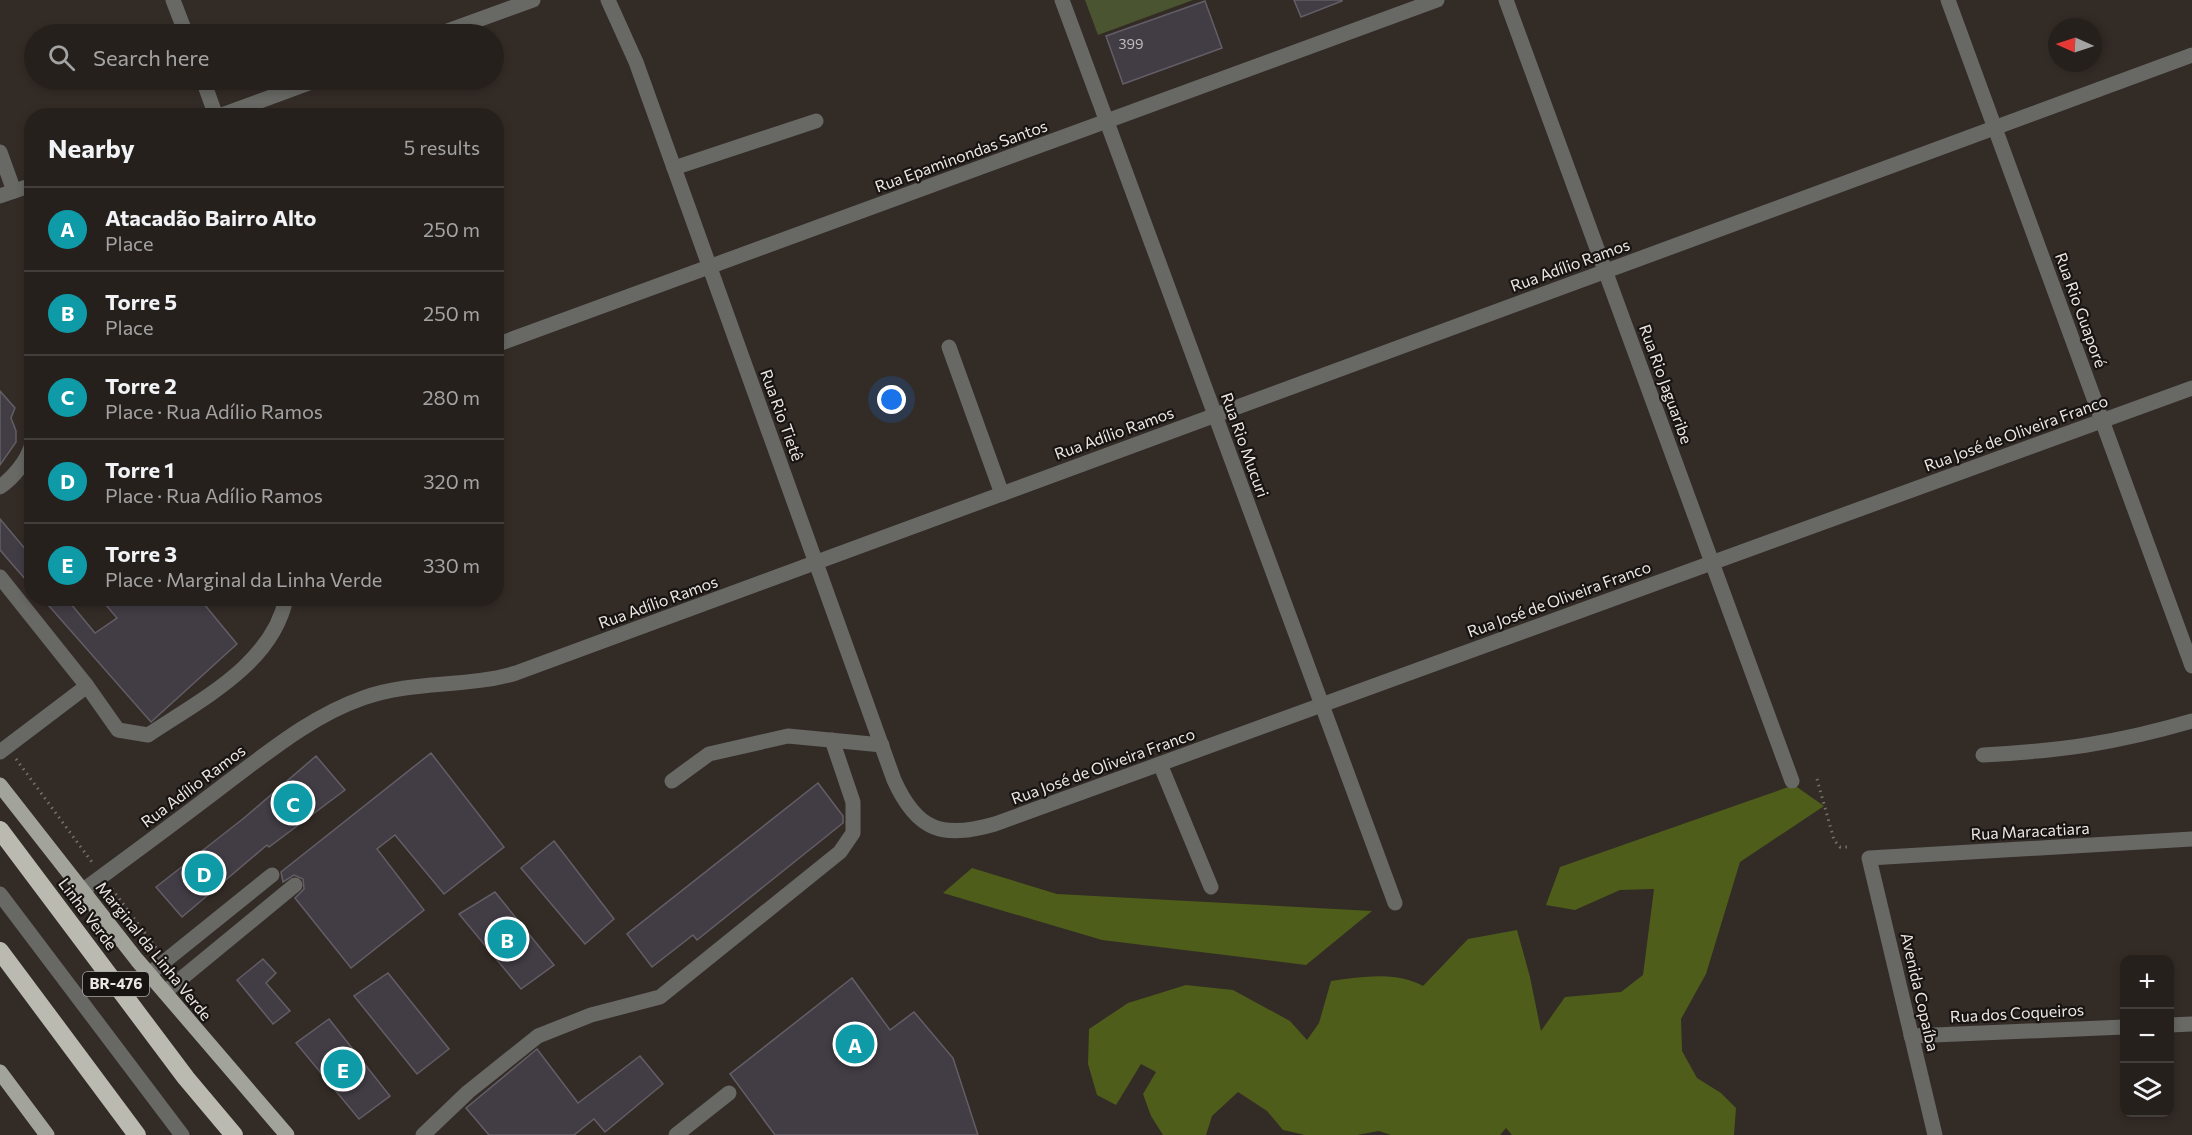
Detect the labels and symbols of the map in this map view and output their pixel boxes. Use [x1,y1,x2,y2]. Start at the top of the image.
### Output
north arrow [2048,18,2102,72]
house number: 399 [1119,35,1143,52]
street label: Rua Epaminondas Santos [872,115,1050,196]
street label: Rua Adílio Ramos [1508,234,1632,295]
street label: Rua Rio Guaporé [2052,250,2111,370]
street label: Rua Rio Jaguaribe [1636,321,1697,446]
street label: Rua Rio Tietê [757,366,808,463]
your location [877,385,906,414]
street label: Rua Rio Mucuri [1218,390,1273,500]
street label: Rua José de Oliveira Franco [1921,390,2110,475]
street label: Rua Adílio Ramos [1052,402,1176,463]
street label: Rua José de Oliveira Franco [1464,556,1653,641]
street label: Rua Adílio Ramos [596,571,720,632]
street label: Rua José de Oliveira Franco [1008,723,1197,808]
street label: Rua Adílio Ramos [137,740,249,831]
pin: C [274,780,312,826]
street label: Rua Maracatiara [1970,818,2090,843]
pin: D [184,850,224,896]
street label: Linha Verde [55,874,122,953]
street label: Marginal da Linha Verde [93,877,216,1024]
pin: B [488,916,526,962]
street label: Avenida Copaíba [1898,931,1943,1053]
road number: BR-476 [83,972,149,996]
street label: Rua dos Coqueiros [1949,1000,2084,1025]
pin: A [836,1022,874,1066]
pin: E [324,1046,362,1092]

